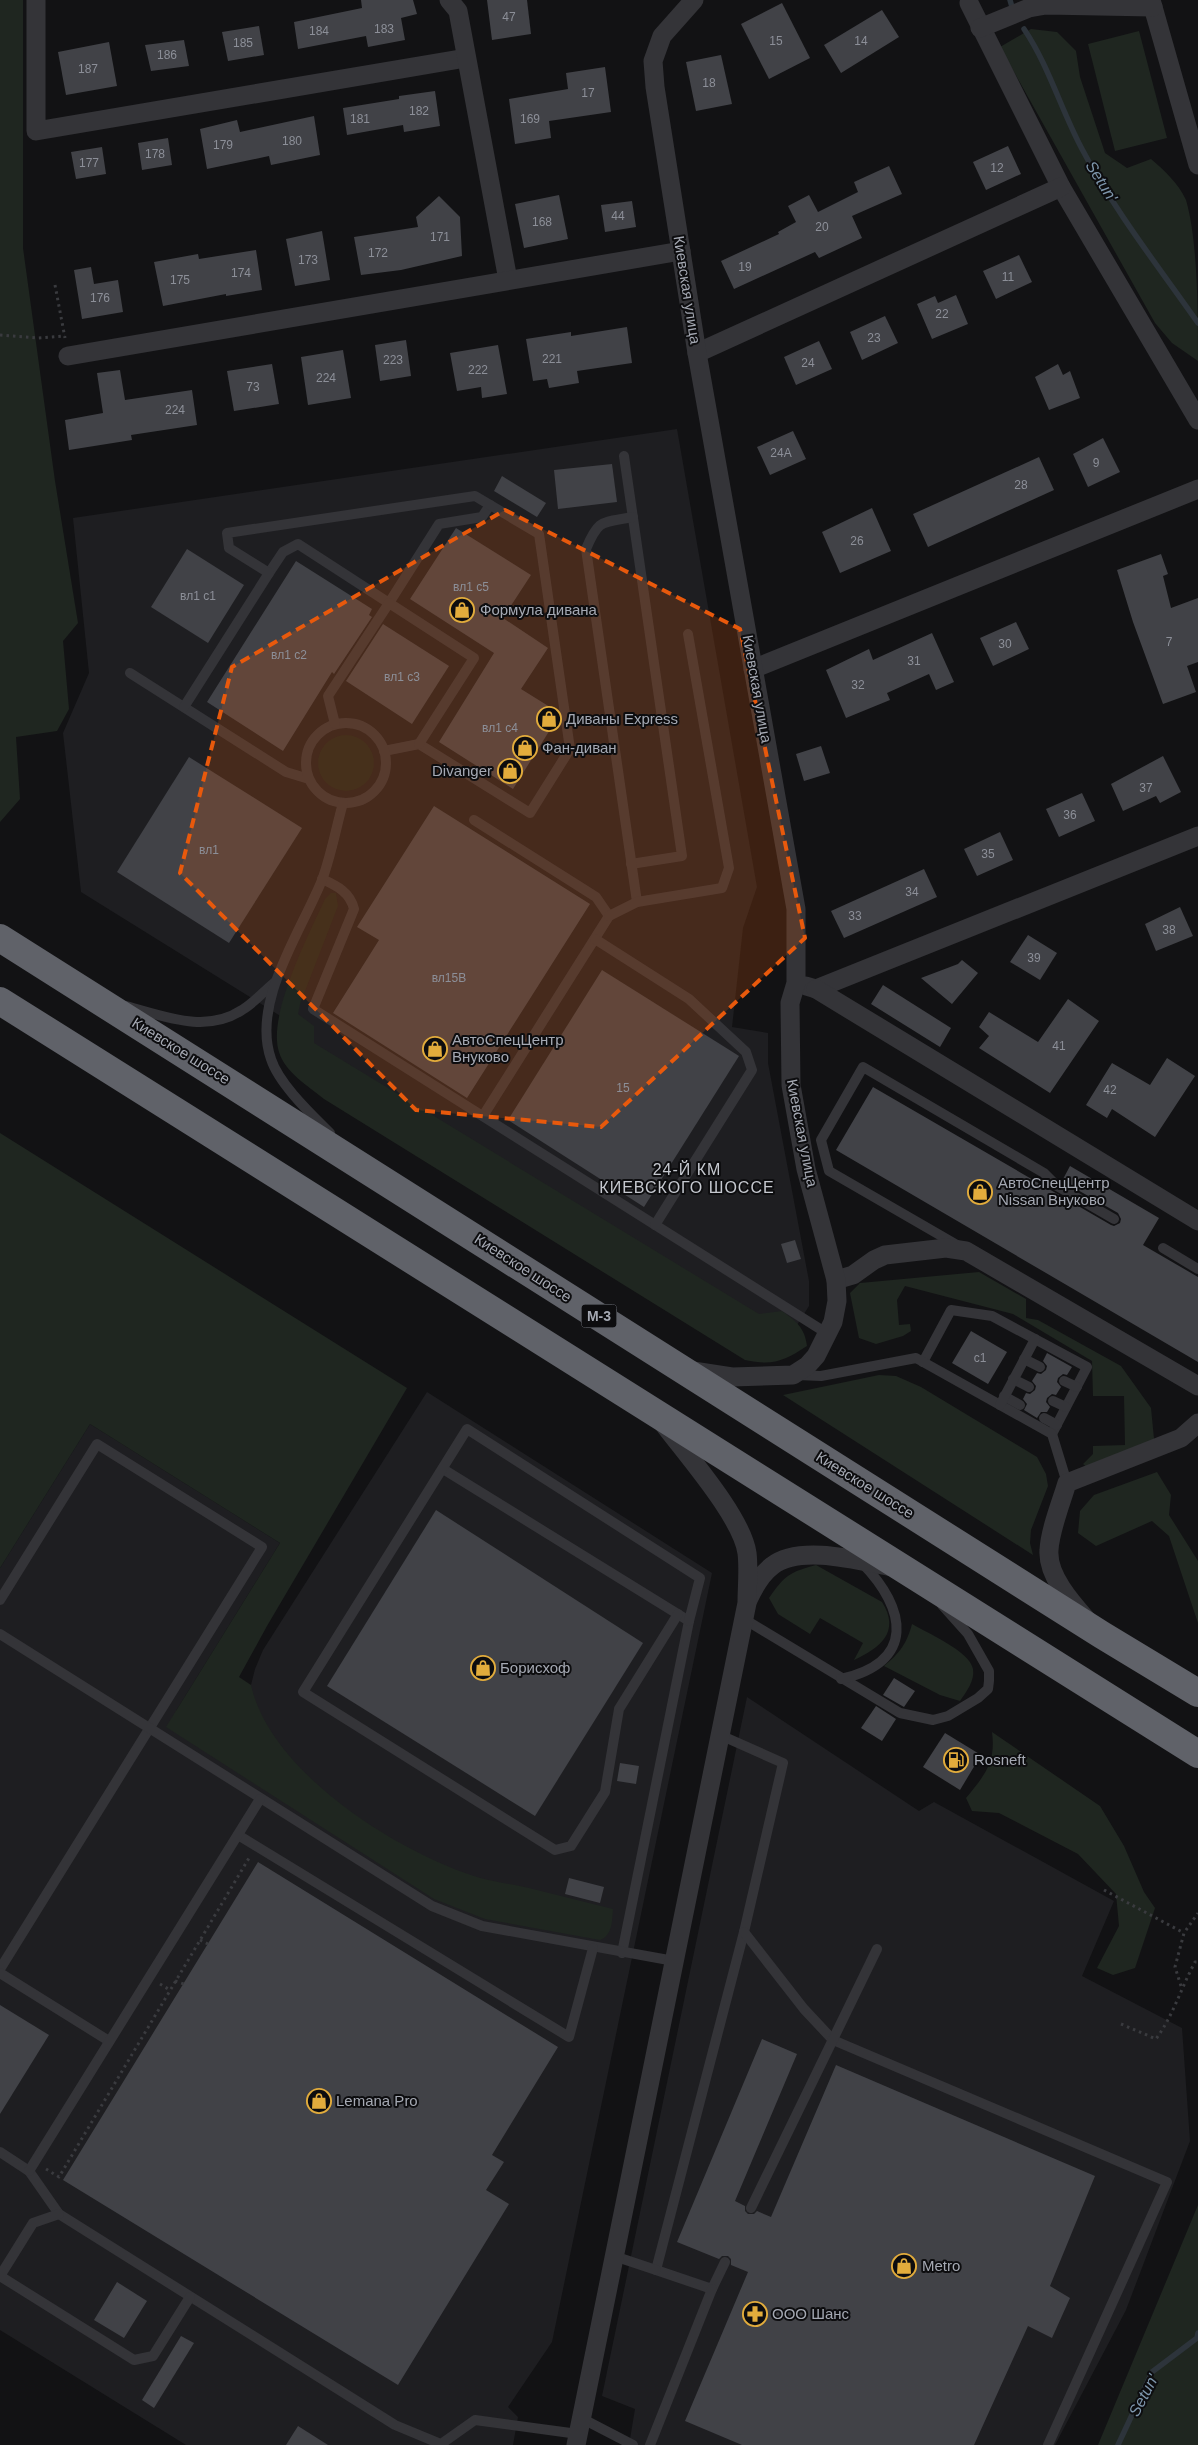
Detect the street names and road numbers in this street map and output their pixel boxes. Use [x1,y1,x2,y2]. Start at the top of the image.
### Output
street label: Киевская улица [671,235,705,346]
street label: Киевская улица [740,634,775,745]
street label: Киевское шоссе [129,1014,233,1087]
street label: Киевская улица [784,1078,821,1189]
street label: Киевское шоссе [472,1230,575,1305]
road number: М-3 [582,1304,616,1328]
street label: Киевское шоссе [813,1448,917,1521]

